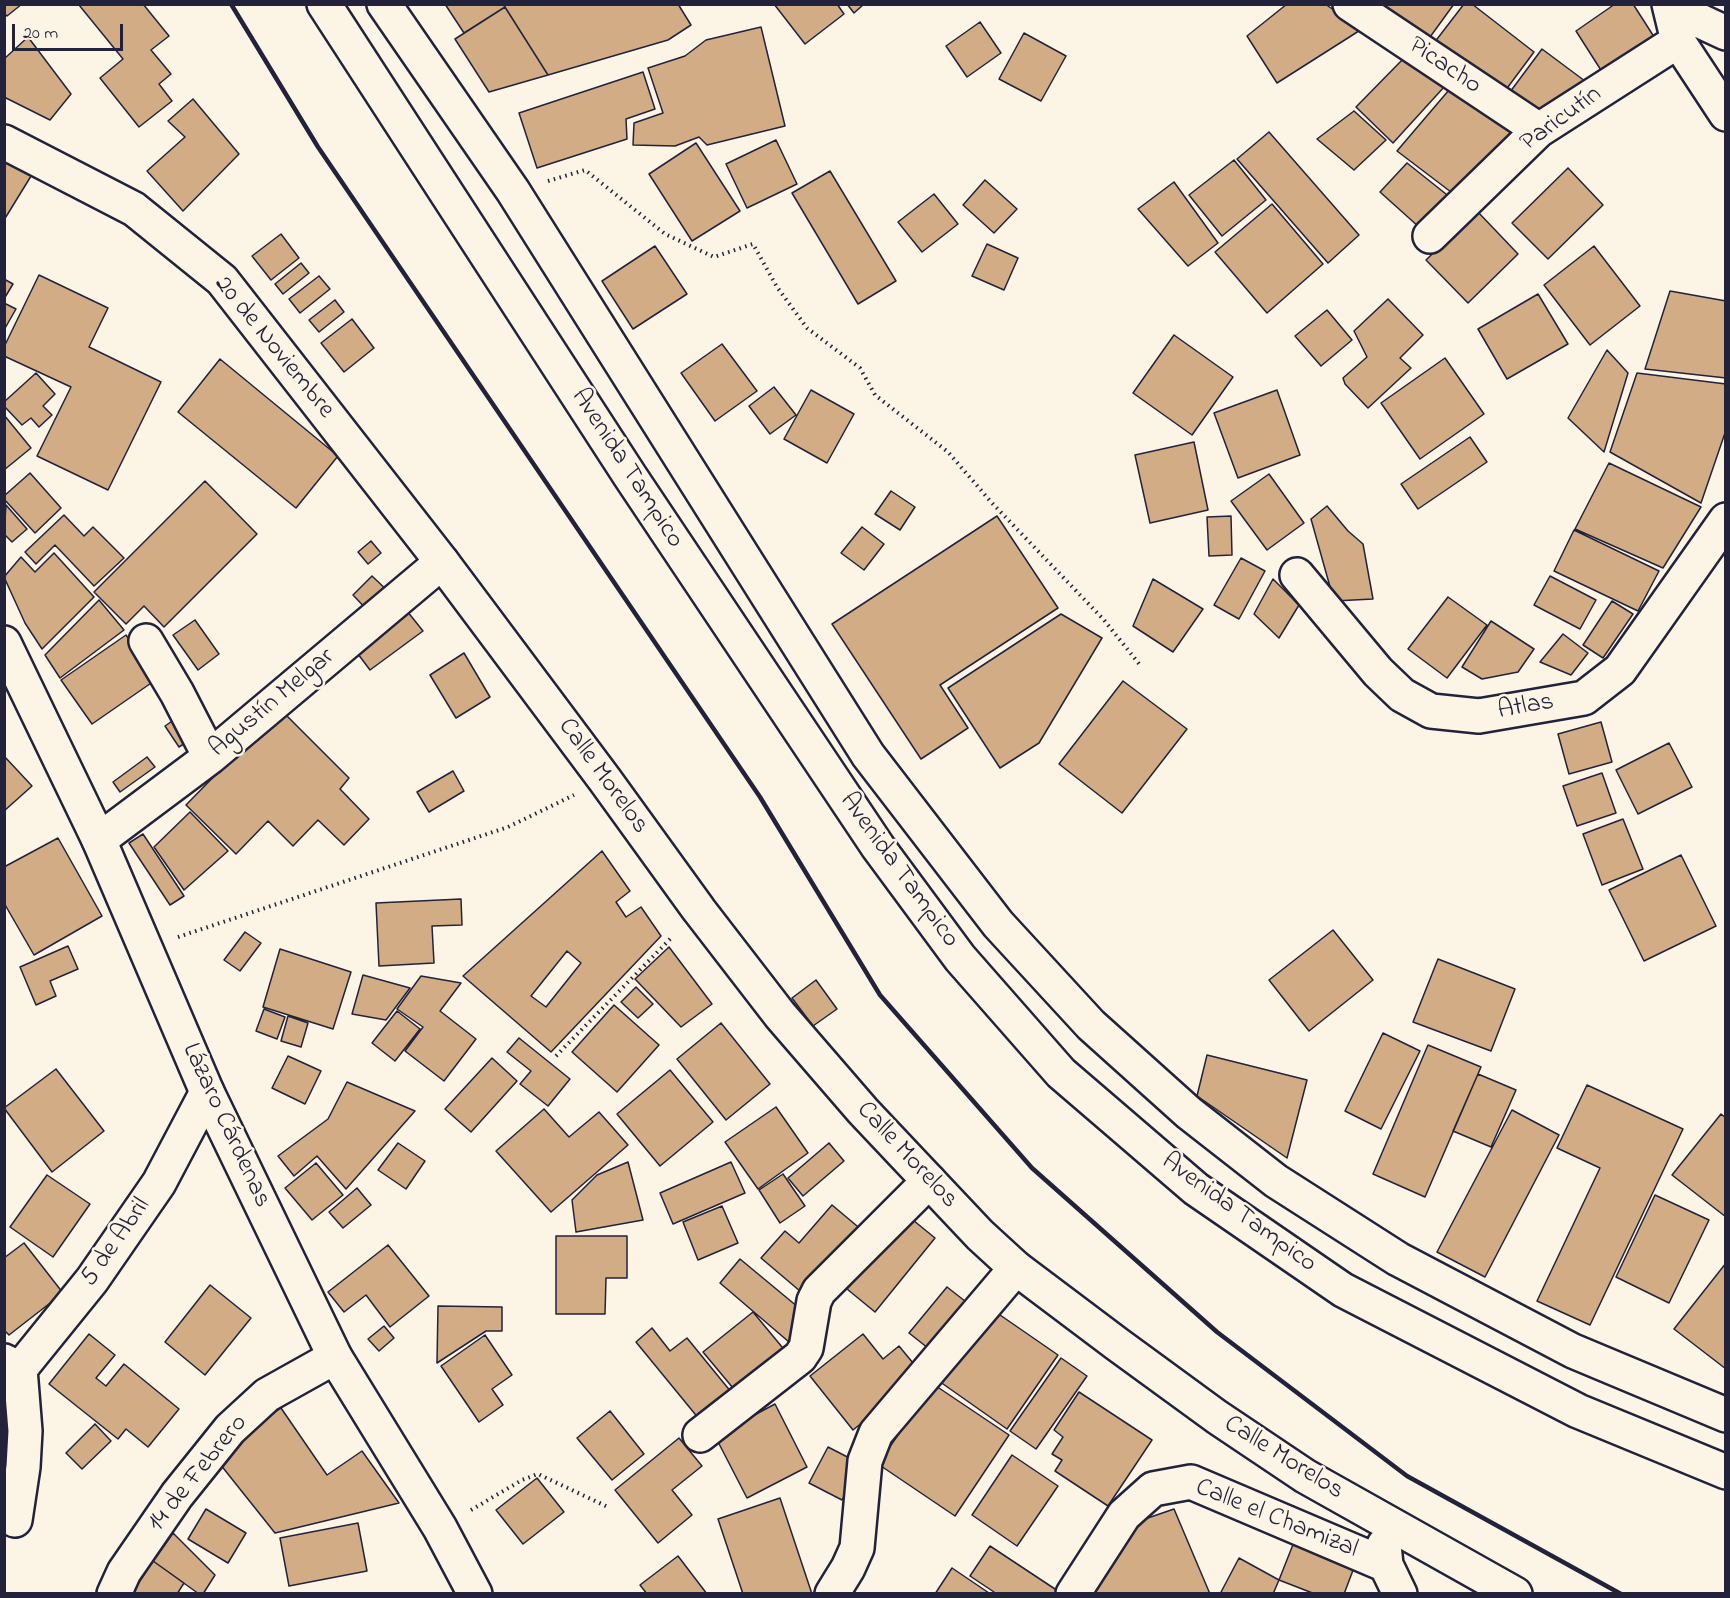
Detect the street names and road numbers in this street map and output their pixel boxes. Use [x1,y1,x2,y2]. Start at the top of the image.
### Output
street label: Picacho [1402,31,1486,103]
street label: Paricutín [1515,80,1609,160]
street label: 20 de Noviembre [206,270,340,426]
street label: Avenida Tampico [563,383,689,555]
street label: Agustín Melgar [204,643,342,765]
street label: Atlas [1496,688,1556,728]
street label: Calle Morelos [550,713,654,841]
street label: Avenida Tampico [831,787,965,955]
street label: Lázaro Cárdenas [173,1039,277,1213]
street label: Calle Morelos [848,1096,964,1216]
street label: Avenida Tampico [1154,1147,1322,1281]
street label: 5 de Abril [75,1193,159,1293]
street label: 14 de Febrero [142,1409,256,1539]
street label: Calle Morelos [1217,1410,1349,1508]
street label: Calle el Chamizal [1190,1473,1362,1567]

